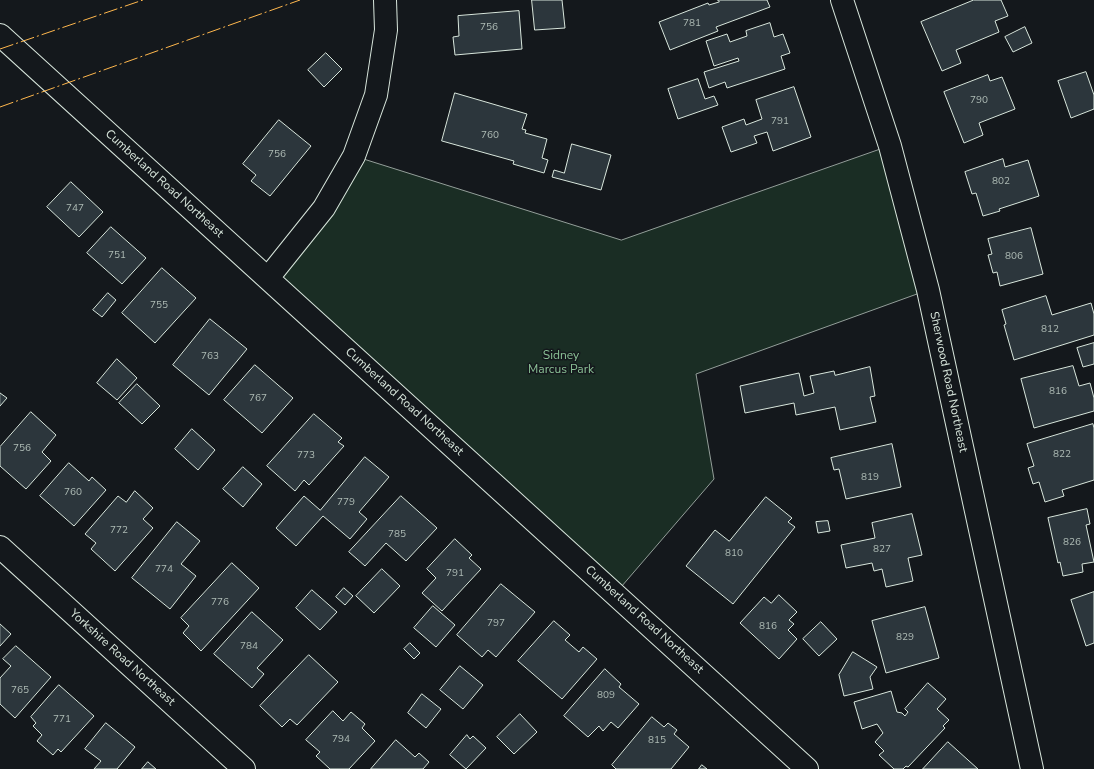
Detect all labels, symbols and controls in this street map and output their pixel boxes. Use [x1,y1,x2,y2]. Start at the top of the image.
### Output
house number: 781 [683,18,701,30]
house number: 756 [480,22,498,34]
house number: 790 [970,95,988,107]
house number: 791 [771,116,789,128]
street label: Cumberland Road Northeast [102,127,226,241]
house number: 760 [481,130,499,142]
house number: 756 [268,149,286,161]
house number: 802 [992,176,1010,188]
house number: 747 [66,203,84,215]
house number: 751 [108,250,126,262]
house number: 806 [1005,251,1023,263]
house number: 755 [150,300,168,312]
street label: Sherwood Road Northeast [926,310,970,454]
house number: 812 [1041,324,1059,336]
street label: Cumberland Road Northeast [342,345,466,459]
park label: Sidney Marcus Park [528,349,594,377]
house number: 763 [201,351,219,363]
house number: 816 [1049,386,1067,398]
house number: 767 [249,393,267,405]
house number: 756 [13,443,31,455]
house number: 822 [1053,449,1071,461]
house number: 773 [297,450,315,462]
house number: 819 [861,472,879,484]
house number: 760 [64,487,82,499]
house number: 779 [337,497,355,509]
house number: 772 [110,525,128,537]
house number: 785 [388,529,406,541]
house number: 826 [1063,537,1081,549]
house number: 827 [873,544,891,556]
house number: 810 [725,548,743,560]
street label: Cumberland Road Northeast [582,563,706,677]
house number: 774 [155,564,173,576]
house number: 791 [446,568,464,580]
house number: 776 [211,597,229,609]
street label: Yorkshire Road Northeast [66,607,178,709]
house number: 797 [487,618,505,630]
house number: 816 [759,621,777,633]
house number: 829 [896,632,914,644]
house number: 784 [240,641,258,653]
house number: 765 [11,685,29,697]
house number: 809 [597,690,615,702]
house number: 771 [53,714,71,726]
house number: 794 [332,734,350,746]
house number: 815 [648,735,666,747]

